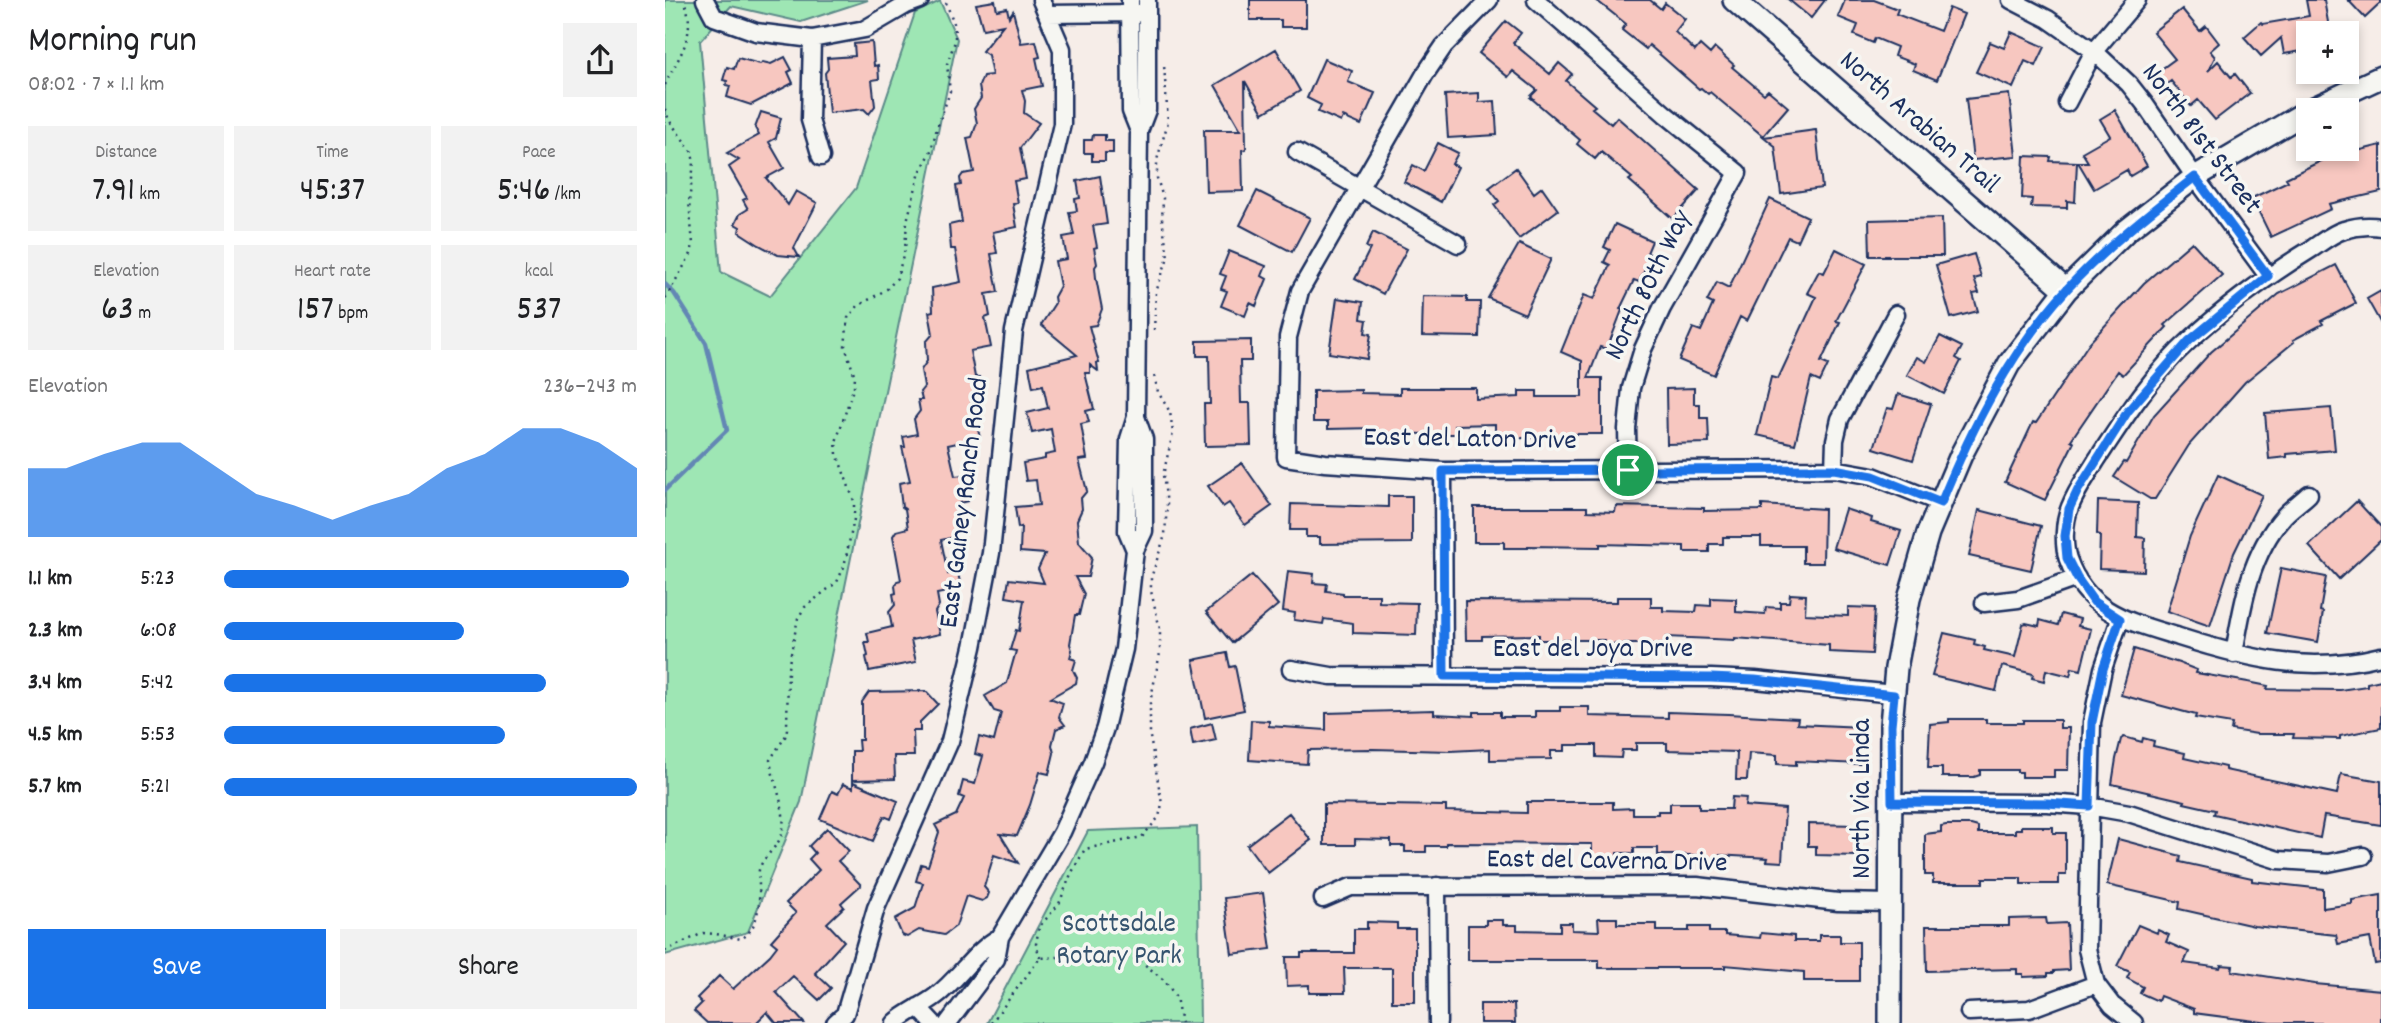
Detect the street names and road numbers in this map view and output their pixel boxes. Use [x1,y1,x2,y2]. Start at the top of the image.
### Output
street label: North Arabian Trail [1829,43,2007,205]
street label: North 81st Street [2130,56,2270,224]
street label: North 80th Way [1596,203,1704,368]
street label: East Gainey Ranch Road [931,375,1001,631]
street label: East del Laton Drive [1363,419,1577,463]
street label: East del Joya Drive [1493,631,1693,671]
street label: North Via Linda [1844,718,1884,879]
street label: East del Caverna Drive [1486,841,1728,885]

